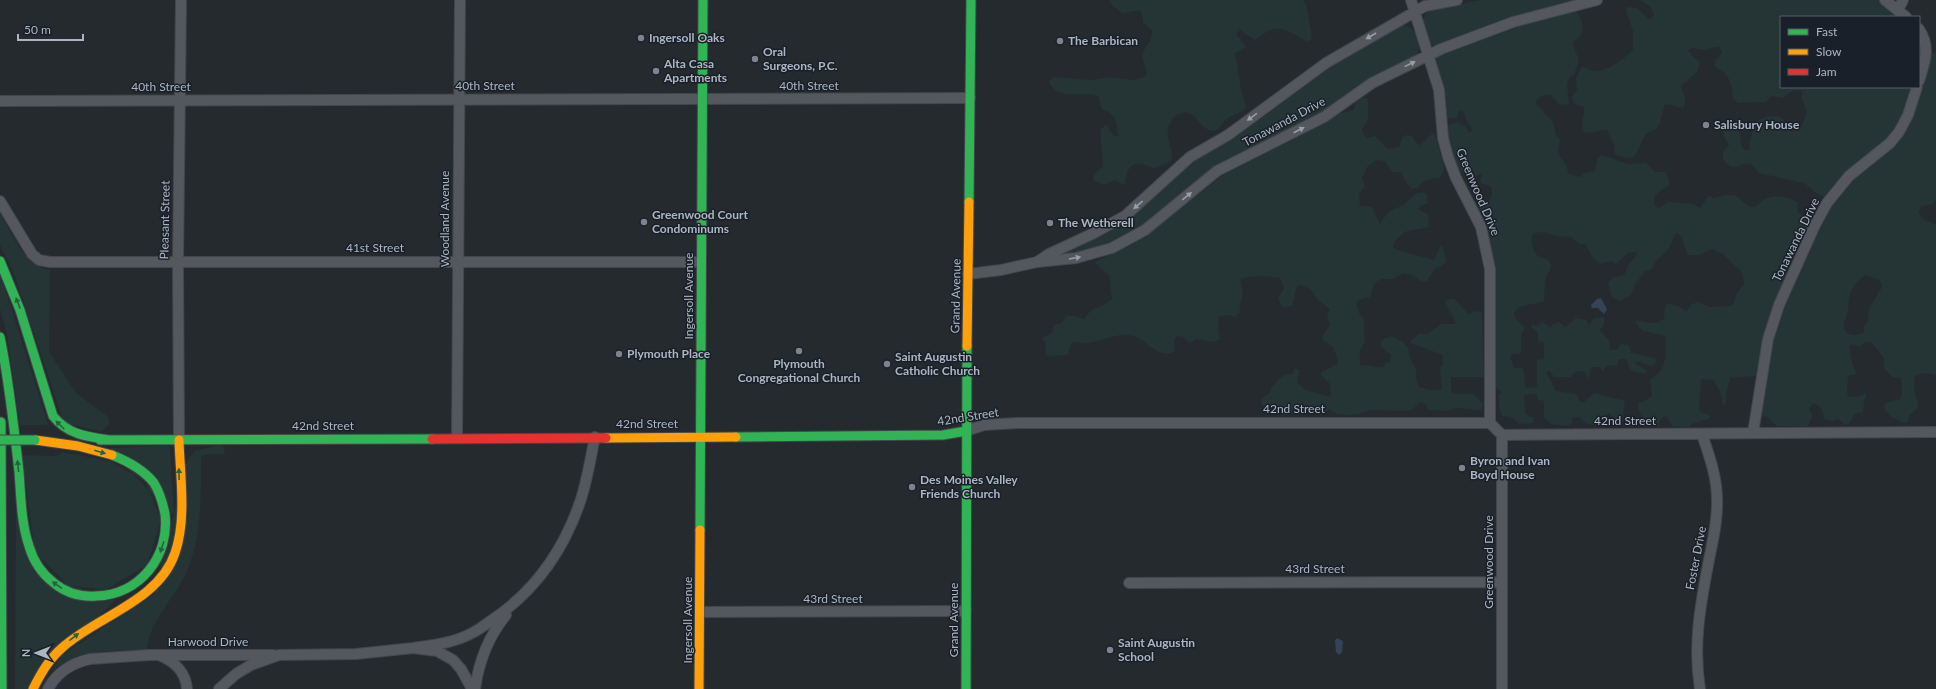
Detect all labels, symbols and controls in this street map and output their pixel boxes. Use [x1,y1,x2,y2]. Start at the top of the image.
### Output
scale bar [18,16,83,42]
legend [1780,16,1920,88]
text: 50 m [24,22,51,37]
text: Fast [1816,24,1838,39]
place label: Ingersoll Oaks [649,30,725,45]
marker: Ingersoll Oaks [636,33,646,43]
place label: The Barbican [1068,33,1138,48]
one-way arrow [1365,33,1377,40]
marker: The Barbican [1055,36,1065,46]
place label: Oral Surgeons, P.C. [763,44,838,73]
text: Slow [1816,44,1842,59]
marker: Oral Surgeons, P.C. [750,54,760,64]
place label: Alta Casa Apartments [663,56,727,85]
one-way arrow [1405,61,1416,67]
text: Jam [1816,64,1837,79]
marker: Alta Casa Apartments [651,66,661,76]
street label: 40th Street [455,78,515,93]
street label: 40th Street [779,78,839,93]
street label: 40th Street [131,79,191,94]
street label: Tonawanda Drive [1240,93,1328,150]
one-way arrow [1246,113,1257,121]
place label: Salisbury House [1714,117,1800,132]
marker: Salisbury House [1701,120,1711,130]
one-way arrow [1293,127,1304,133]
street label: Greenwood Drive [1453,146,1504,238]
street label: Woodland Avenue [437,171,452,267]
street label: Pleasant Street [156,180,173,260]
one-way arrow [1182,191,1193,200]
street label: Tonawanda Drive [1769,195,1822,284]
one-way arrow [1133,200,1144,209]
place label: Greenwood Court Condominums [652,207,748,236]
place label: The Wetherell [1058,215,1134,230]
marker: Greenwood Court Condominums [639,217,649,227]
marker: The Wetherell [1045,218,1055,228]
street label: 41st Street [346,240,405,255]
street label: Ingersoll Avenue [681,253,696,339]
one-way arrow [1069,255,1081,261]
street label: Grand Avenue [947,259,964,333]
one-way arrow [14,296,20,308]
place label: Plymouth Place [627,346,711,361]
marker: Plymouth Congregational Church [794,346,804,356]
marker: Plymouth Place [614,349,624,359]
place label: Saint Augustin Catholic Church [895,349,980,378]
place label: Plymouth Congregational Church [738,356,861,385]
marker: Saint Augustin Catholic Church [882,359,892,369]
street label: 42nd Street [1263,401,1326,416]
street label: 42nd Street [936,404,1000,429]
street label: 42nd Street [1594,413,1657,428]
street label: 42nd Street [616,416,679,431]
street label: 42nd Street [292,418,355,433]
one-way arrow [55,420,65,430]
one-way arrow [95,449,107,455]
place label: Byron and Ivan Boyd House [1470,453,1550,482]
one-way arrow [15,460,21,472]
marker: Byron and Ivan Boyd House [1457,463,1467,473]
one-way arrow [176,467,182,480]
place label: Des Moines Valley Friends Church [920,472,1018,501]
marker: Des Moines Valley Friends Church [907,482,917,492]
street label: Greenwood Drive [1481,515,1496,609]
street label: Foster Drive [1682,525,1709,591]
one-way arrow [159,542,165,554]
street label: 43rd Street [1285,561,1345,576]
street label: Ingersoll Avenue [680,577,695,663]
one-way arrow [52,581,62,589]
street label: Grand Avenue [946,583,961,657]
street label: 43rd Street [803,591,863,606]
north arrow [16,633,56,673]
one-way arrow [69,633,80,642]
street label: Harwood Drive [168,634,248,649]
place label: Saint Augustin School [1118,635,1195,664]
marker: Saint Augustin School [1105,645,1115,655]
text: N [19,649,32,657]

